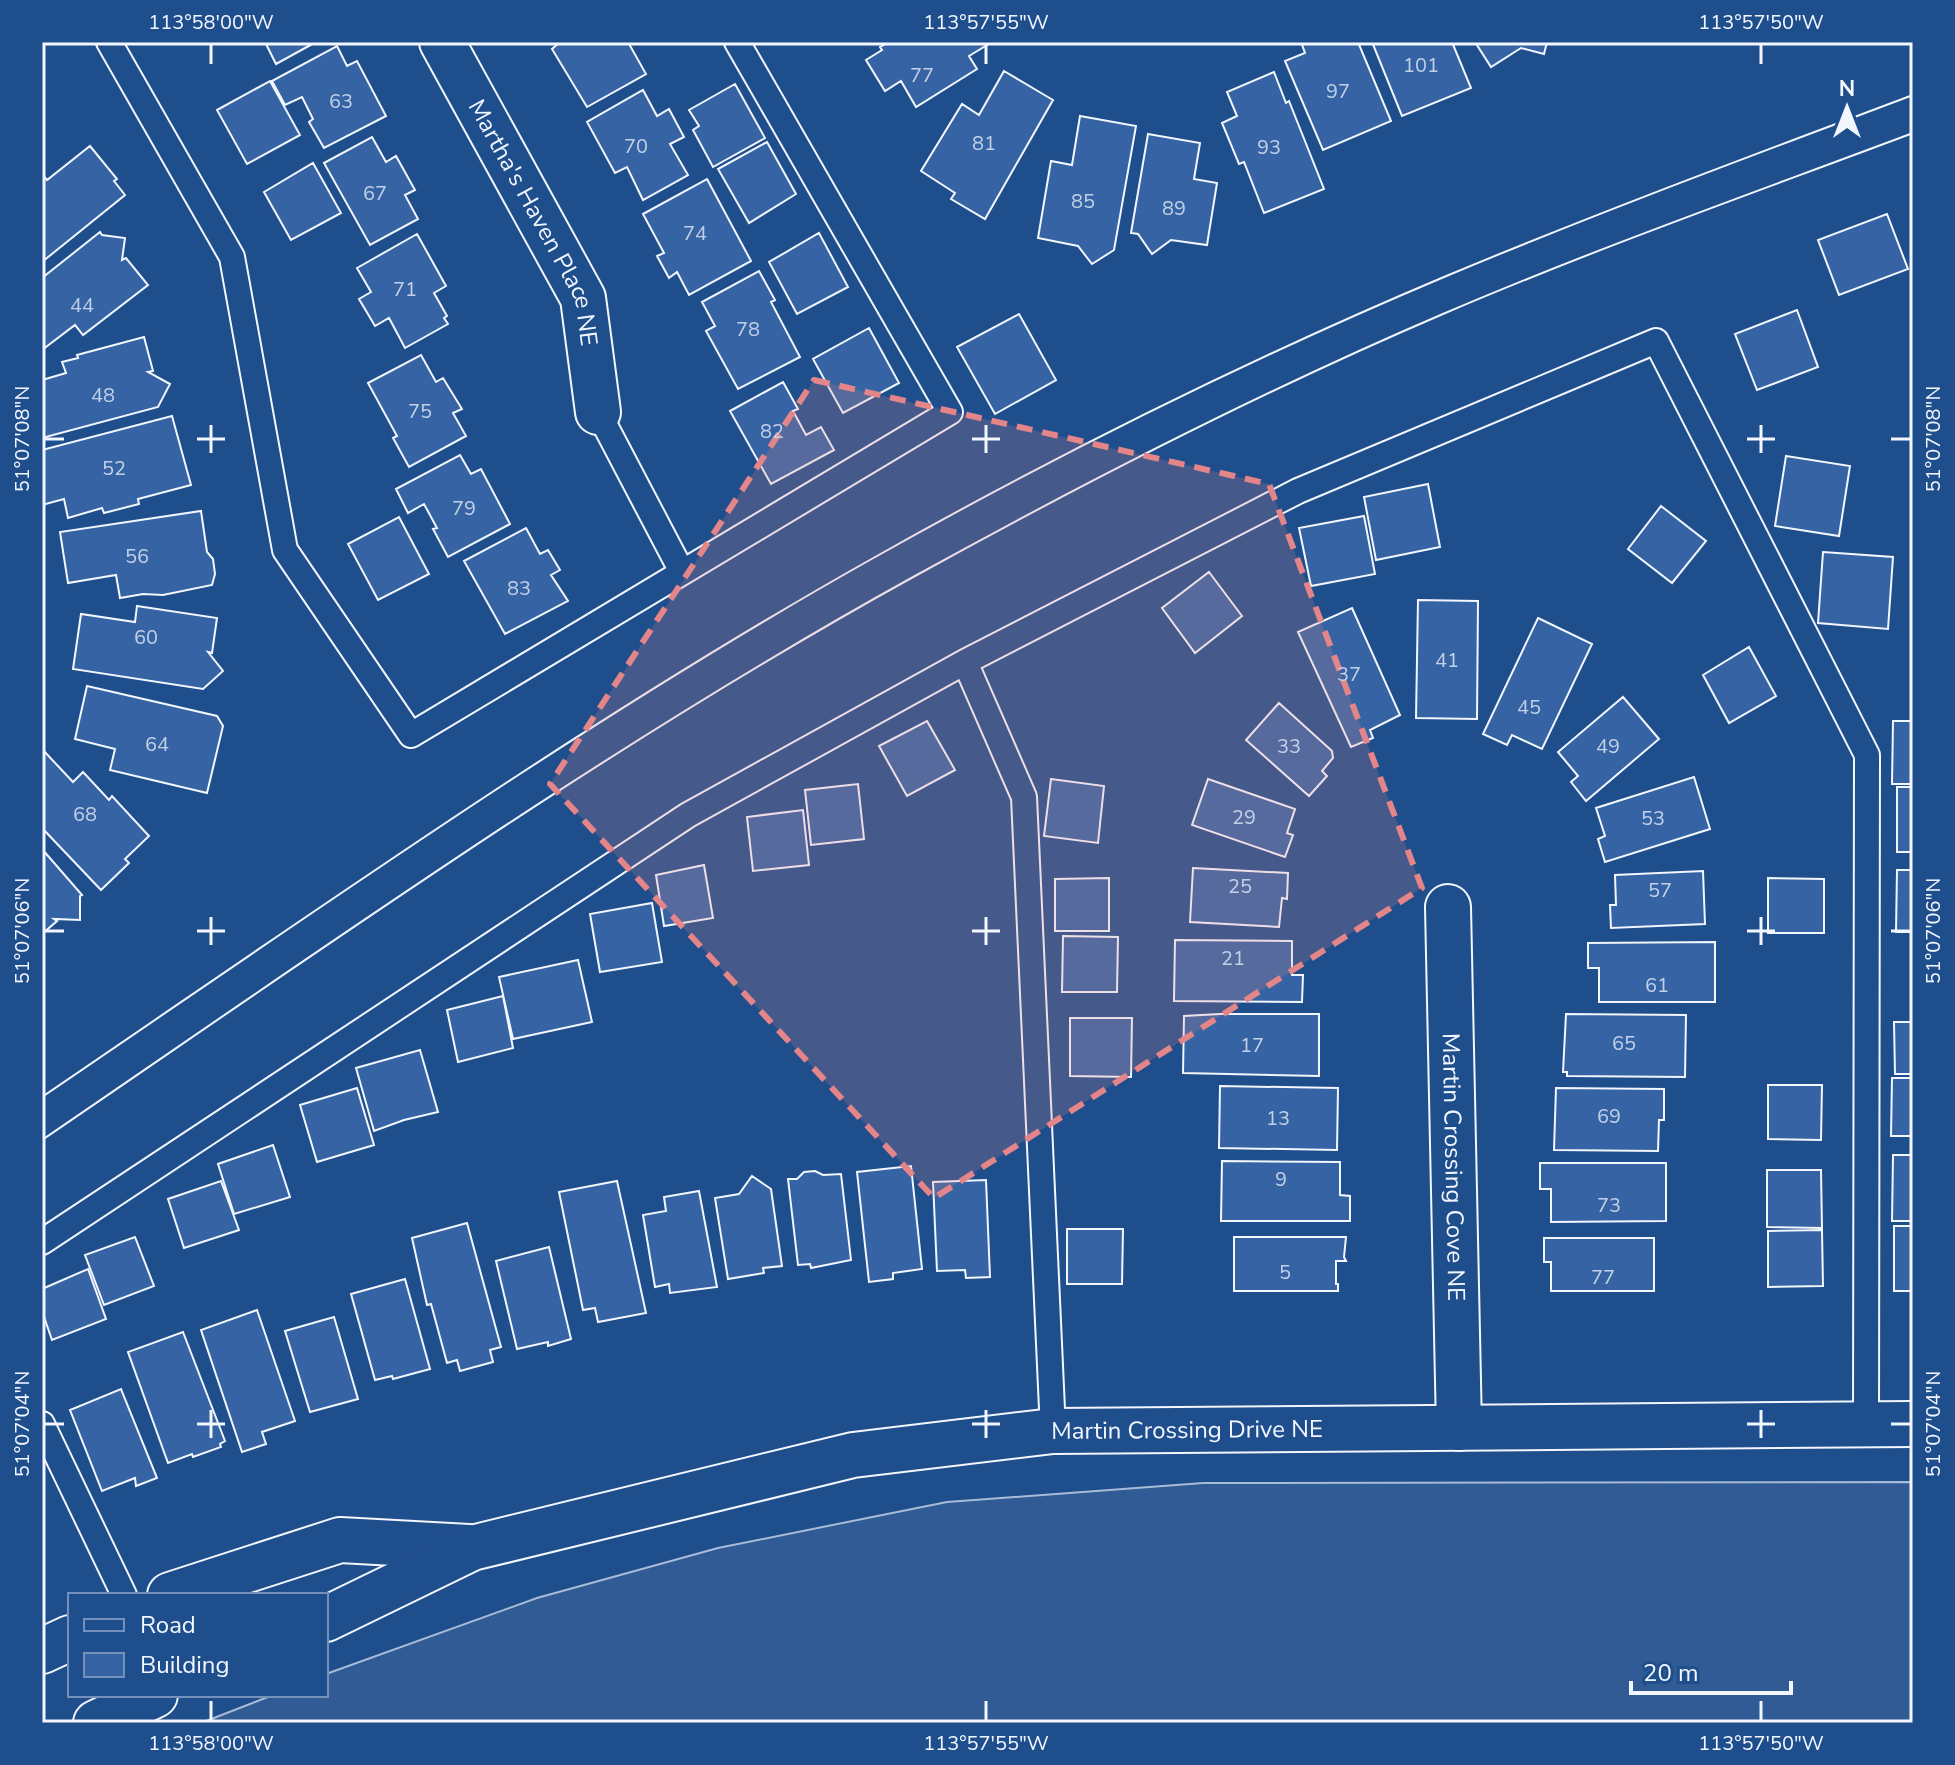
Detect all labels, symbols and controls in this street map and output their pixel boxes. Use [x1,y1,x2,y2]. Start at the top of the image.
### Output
text: 113°58'00"W [148,9,274,36]
text: 113°57'55"W [923,9,1049,36]
text: 113°57'50"W [1698,9,1824,36]
house number: 101 [1403,52,1439,79]
house number: 77 [910,62,934,89]
north arrow [1807,68,1887,148]
text: N [1839,74,1855,104]
house number: 97 [1326,78,1350,105]
house number: 63 [329,88,353,115]
street label: Martha's Haven Place NE [461,94,605,348]
house number: 81 [972,130,996,157]
house number: 70 [624,133,648,160]
house number: 93 [1257,134,1281,161]
house number: 67 [363,180,387,207]
house number: 85 [1071,188,1095,215]
house number: 89 [1162,195,1186,222]
house number: 74 [683,220,707,247]
house number: 71 [393,276,417,303]
house number: 44 [70,292,94,319]
house number: 78 [736,316,760,343]
house number: 48 [91,382,115,409]
text: 51°07'08"N [9,386,36,492]
text: 51°07'08"N [1920,386,1947,492]
house number: 75 [408,398,432,425]
house number: 82 [760,418,784,445]
house number: 52 [102,455,126,482]
house number: 79 [452,495,476,522]
house number: 56 [125,543,149,570]
house number: 83 [507,575,531,602]
house number: 60 [134,624,158,651]
house number: 41 [1435,647,1459,674]
house number: 37 [1337,661,1361,688]
house number: 45 [1517,694,1541,721]
house number: 64 [145,731,169,758]
house number: 33 [1277,733,1301,760]
house number: 49 [1596,733,1620,760]
house number: 68 [73,801,97,828]
house number: 29 [1232,804,1256,831]
house number: 53 [1641,805,1665,832]
house number: 25 [1228,873,1252,900]
house number: 57 [1648,877,1672,904]
text: 51°07'06"N [9,878,36,984]
text: 51°07'06"N [1920,878,1947,984]
house number: 21 [1221,945,1245,972]
house number: 61 [1645,972,1669,999]
house number: 65 [1612,1030,1636,1057]
house number: 17 [1240,1032,1264,1059]
street label: Martin Crossing Cove NE [1435,1033,1472,1301]
house number: 69 [1597,1103,1621,1130]
house number: 13 [1266,1105,1290,1132]
house number: 9 [1275,1166,1287,1193]
house number: 73 [1597,1192,1621,1219]
house number: 5 [1279,1259,1291,1286]
house number: 77 [1591,1264,1615,1291]
text: 51°07'04"N [9,1371,36,1477]
text: 51°07'04"N [1920,1371,1947,1477]
street label: Martin Crossing Drive NE [1051,1413,1323,1447]
legend [68,1593,328,1697]
text: Road [140,1609,196,1641]
scale bar [1631,1645,1791,1695]
text: Building [140,1649,230,1681]
text: 20 m [1643,1657,1699,1689]
text: 113°58'00"W [148,1730,274,1757]
text: 113°57'55"W [923,1730,1049,1757]
text: 113°57'50"W [1698,1730,1824,1757]

